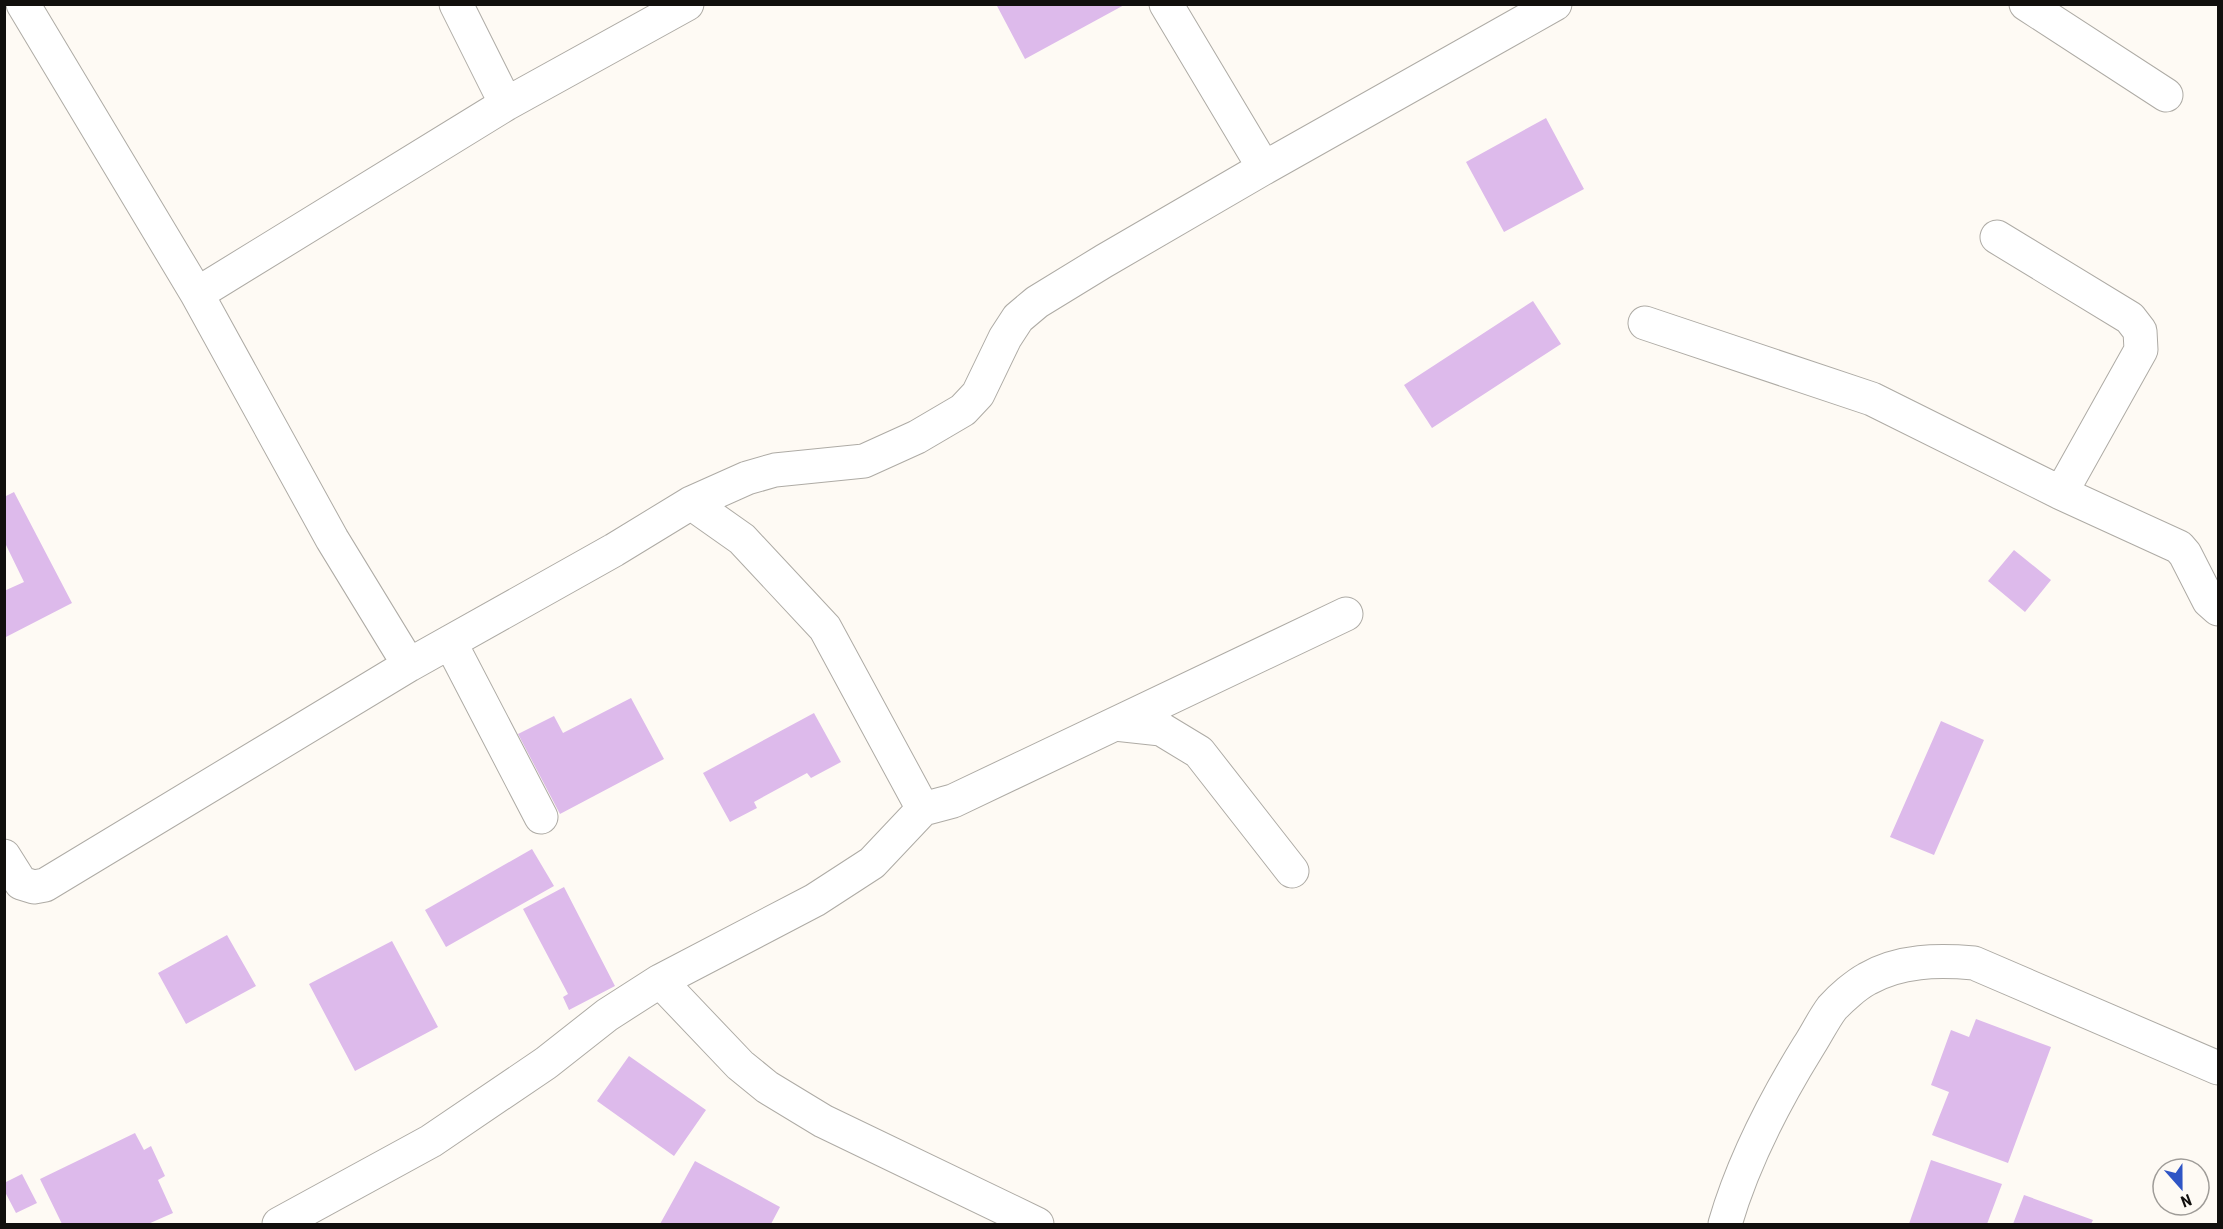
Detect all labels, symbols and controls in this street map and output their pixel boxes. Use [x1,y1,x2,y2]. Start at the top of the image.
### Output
north arrow [2151,1157,2211,1217]
text: N [2178,1190,2194,1211]

